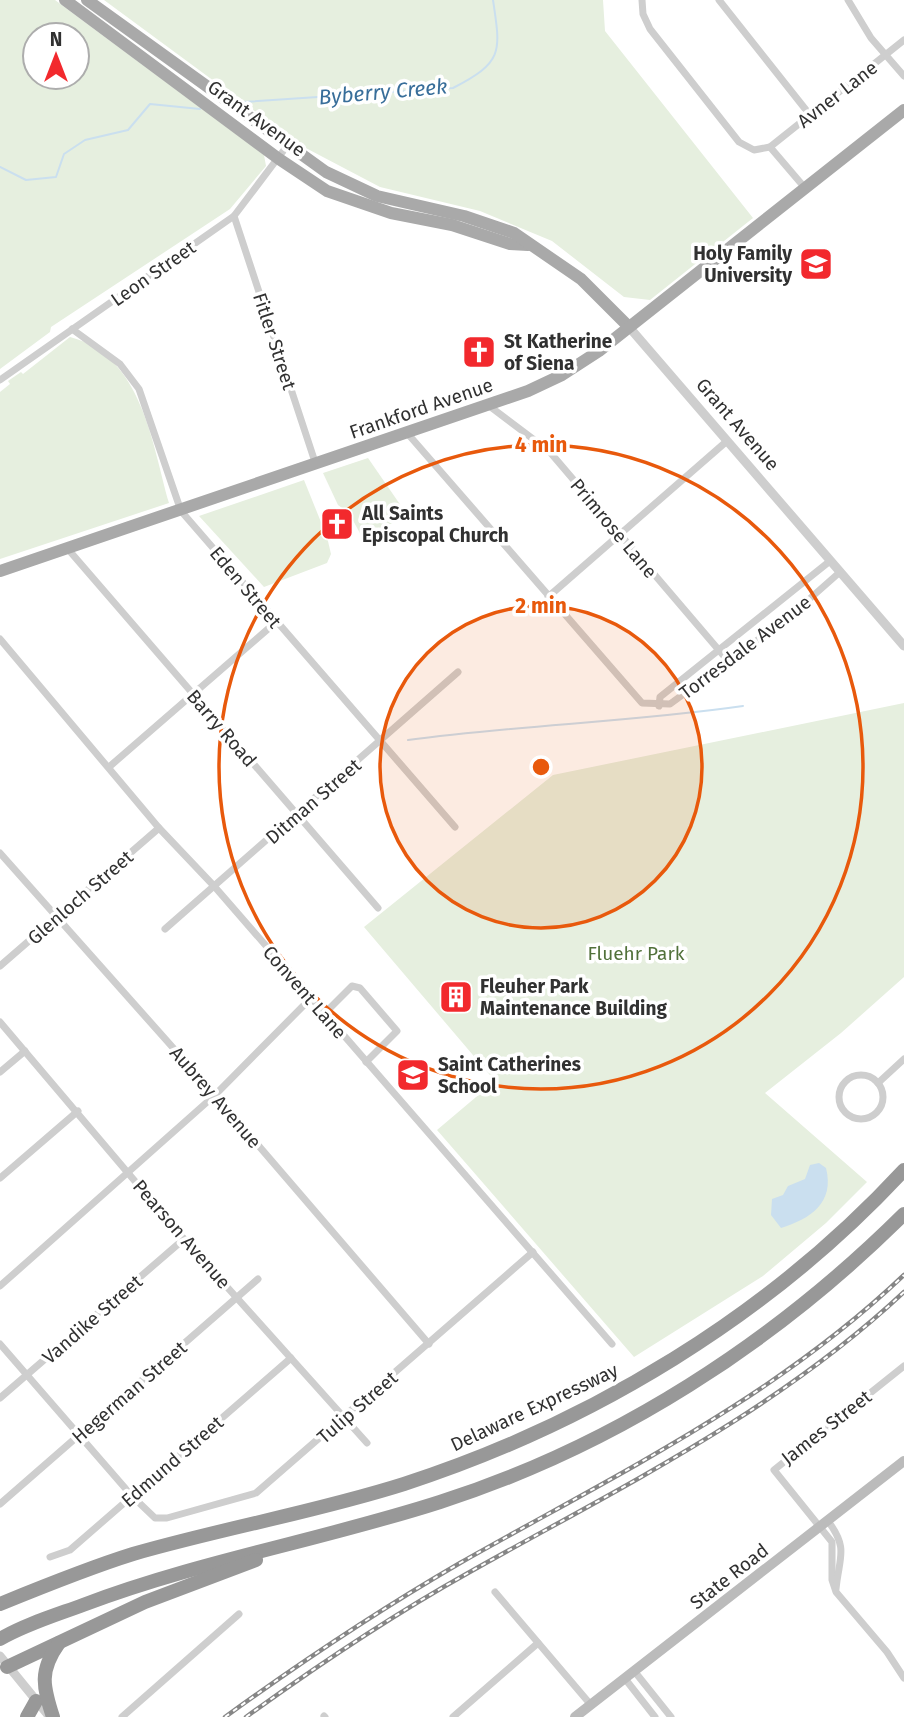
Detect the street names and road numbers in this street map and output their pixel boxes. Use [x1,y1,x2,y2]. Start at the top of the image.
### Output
street label: Avner Lane [793,56,882,133]
street label: Grant Avenue [203,75,310,162]
street label: Leon Street [106,236,200,311]
street label: Fitler Street [248,290,301,393]
street label: Frankford Avenue [346,373,496,444]
street label: Grant Avenue [691,373,784,475]
street label: Primrose Lane [565,474,662,583]
street label: Eden Street [205,542,286,633]
street label: Torresdale Avenue [675,590,816,704]
street label: Barry Road [182,685,261,772]
street label: Ditman Street [261,754,366,849]
street label: Glenloch Street [23,845,138,949]
street label: Convent Lane [258,941,351,1044]
street label: Aubrey Avenue [165,1042,266,1153]
street label: Pearson Avenue [128,1175,235,1294]
street label: Vandike Street [38,1270,147,1369]
street label: Hegerman Street [67,1336,192,1449]
street label: Delaware Expressway [447,1358,622,1456]
street label: Tulip Street [312,1366,402,1449]
street label: James Street [777,1385,876,1470]
street label: Edmund Street [117,1411,228,1512]
street label: State Road [686,1539,773,1614]

